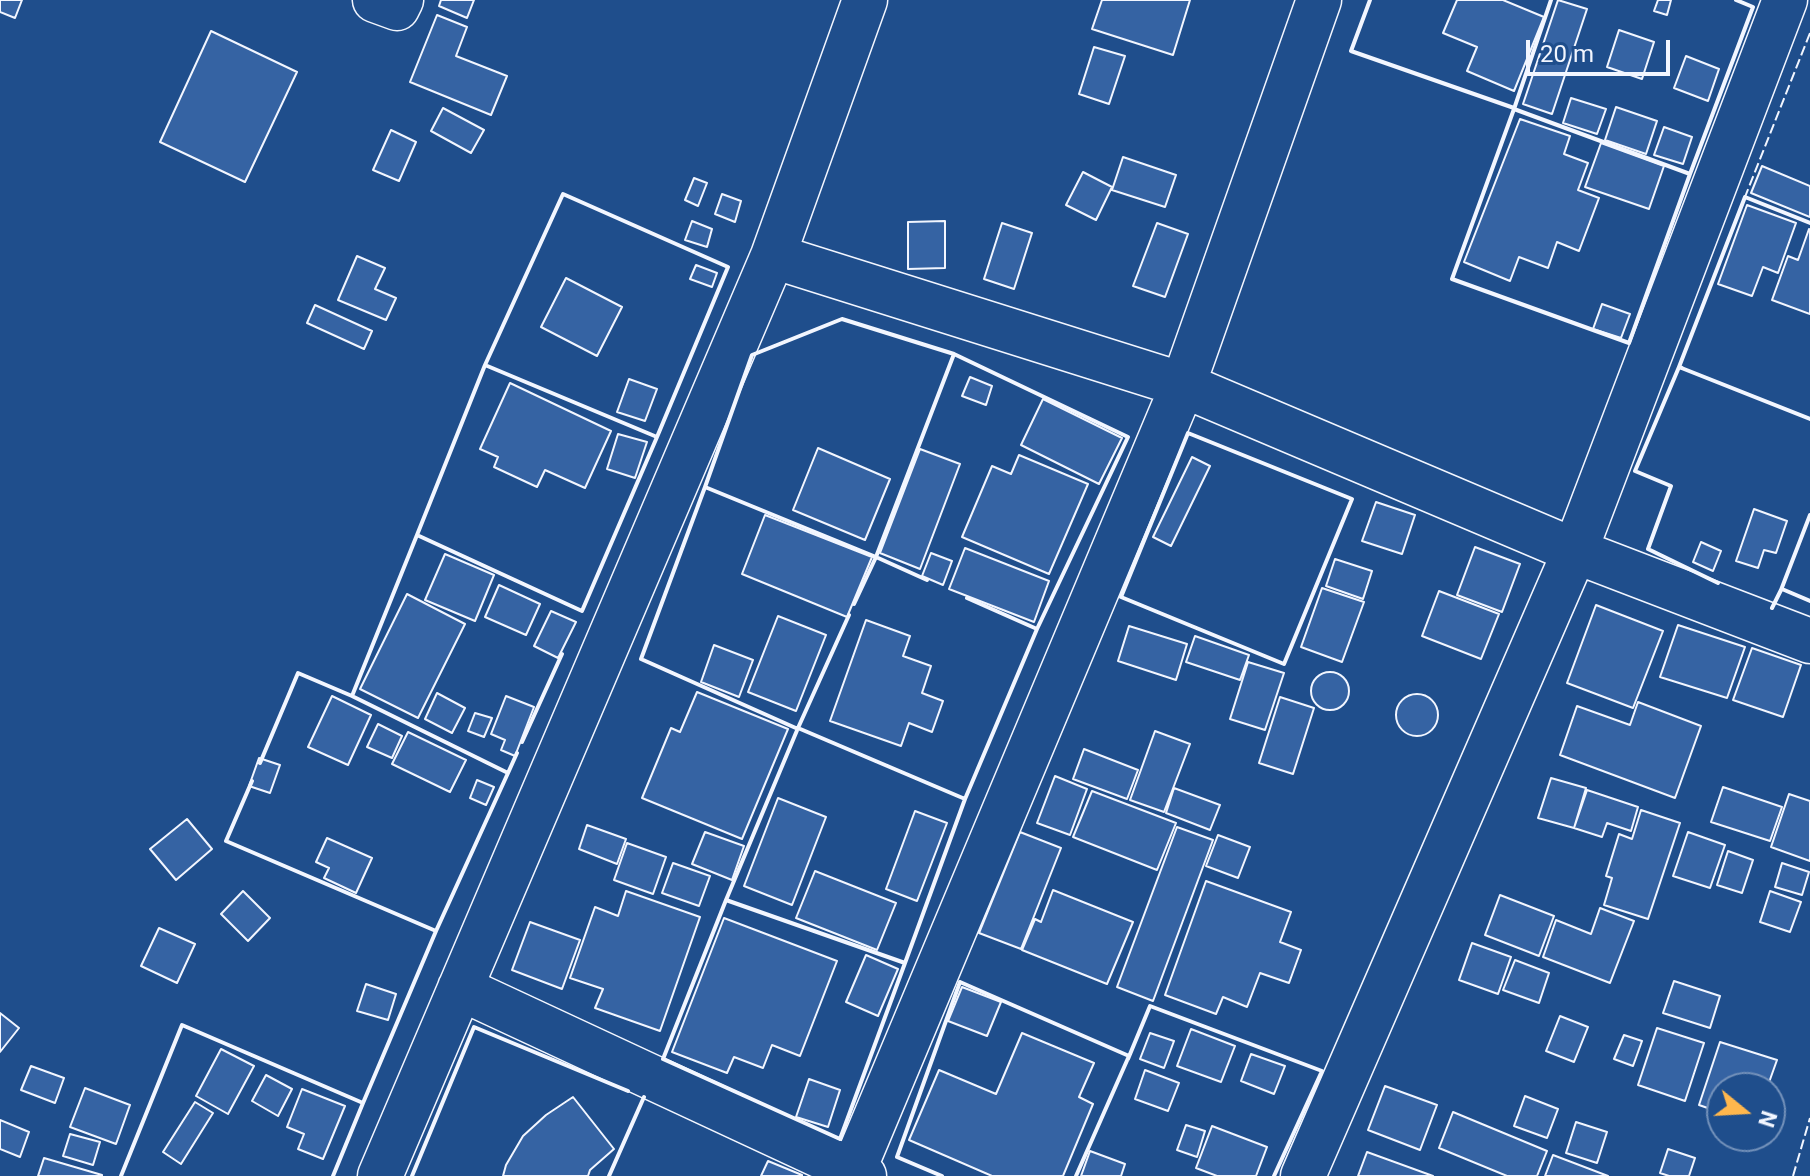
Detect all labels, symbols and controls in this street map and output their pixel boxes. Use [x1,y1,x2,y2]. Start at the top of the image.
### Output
scale bar [1530,24,1674,74]
text: 20 m [1540,40,1594,68]
north arrow [1706,1072,1786,1152]
text: N [1753,1108,1782,1130]

